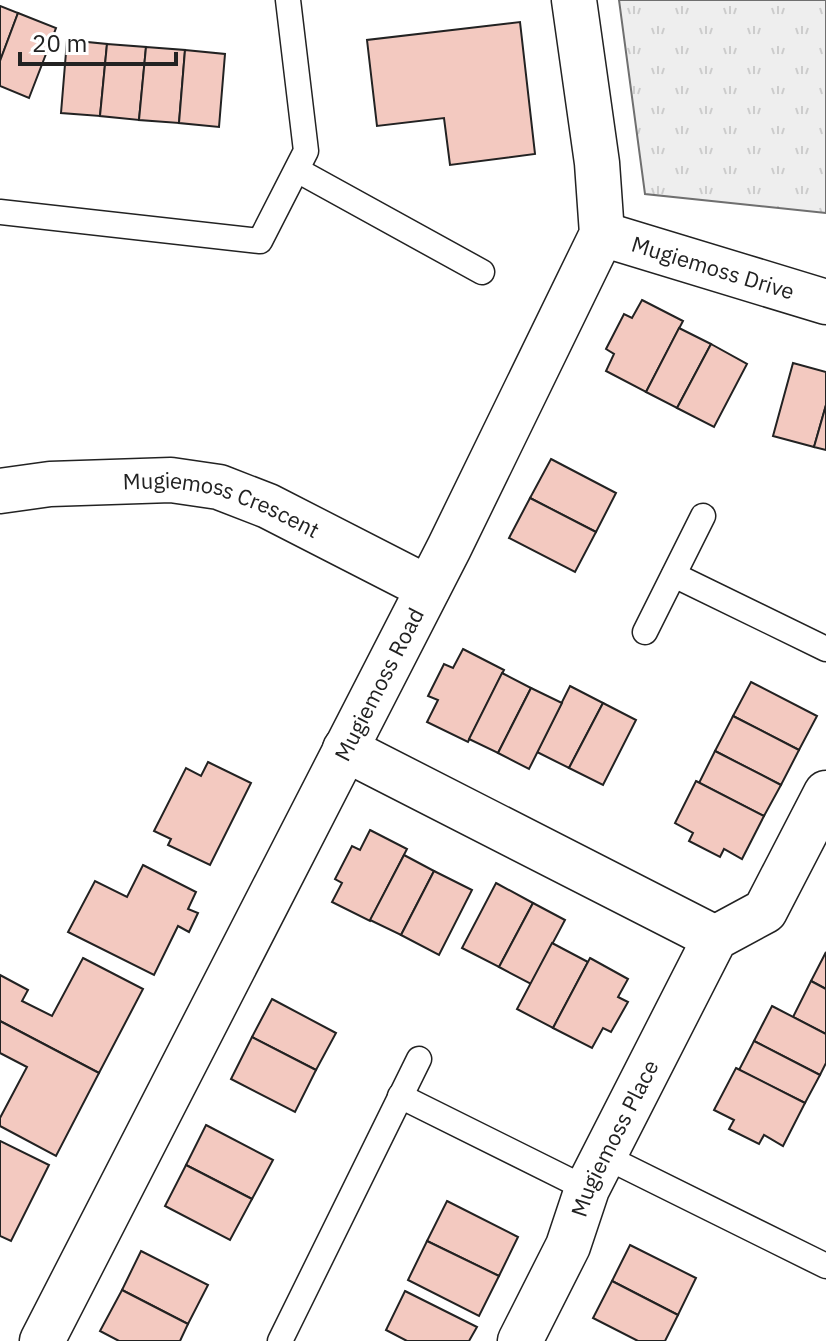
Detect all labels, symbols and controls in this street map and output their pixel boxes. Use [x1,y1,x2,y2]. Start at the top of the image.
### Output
scale bar [20,16,176,66]
text: 20 m [32,27,87,59]
street label: Mugiemoss Drive [628,229,798,306]
street label: Mugiemoss Crescent [122,465,325,544]
street label: Mugiemoss Road [327,603,430,766]
street label: Mugiemoss Place [564,1054,665,1220]

